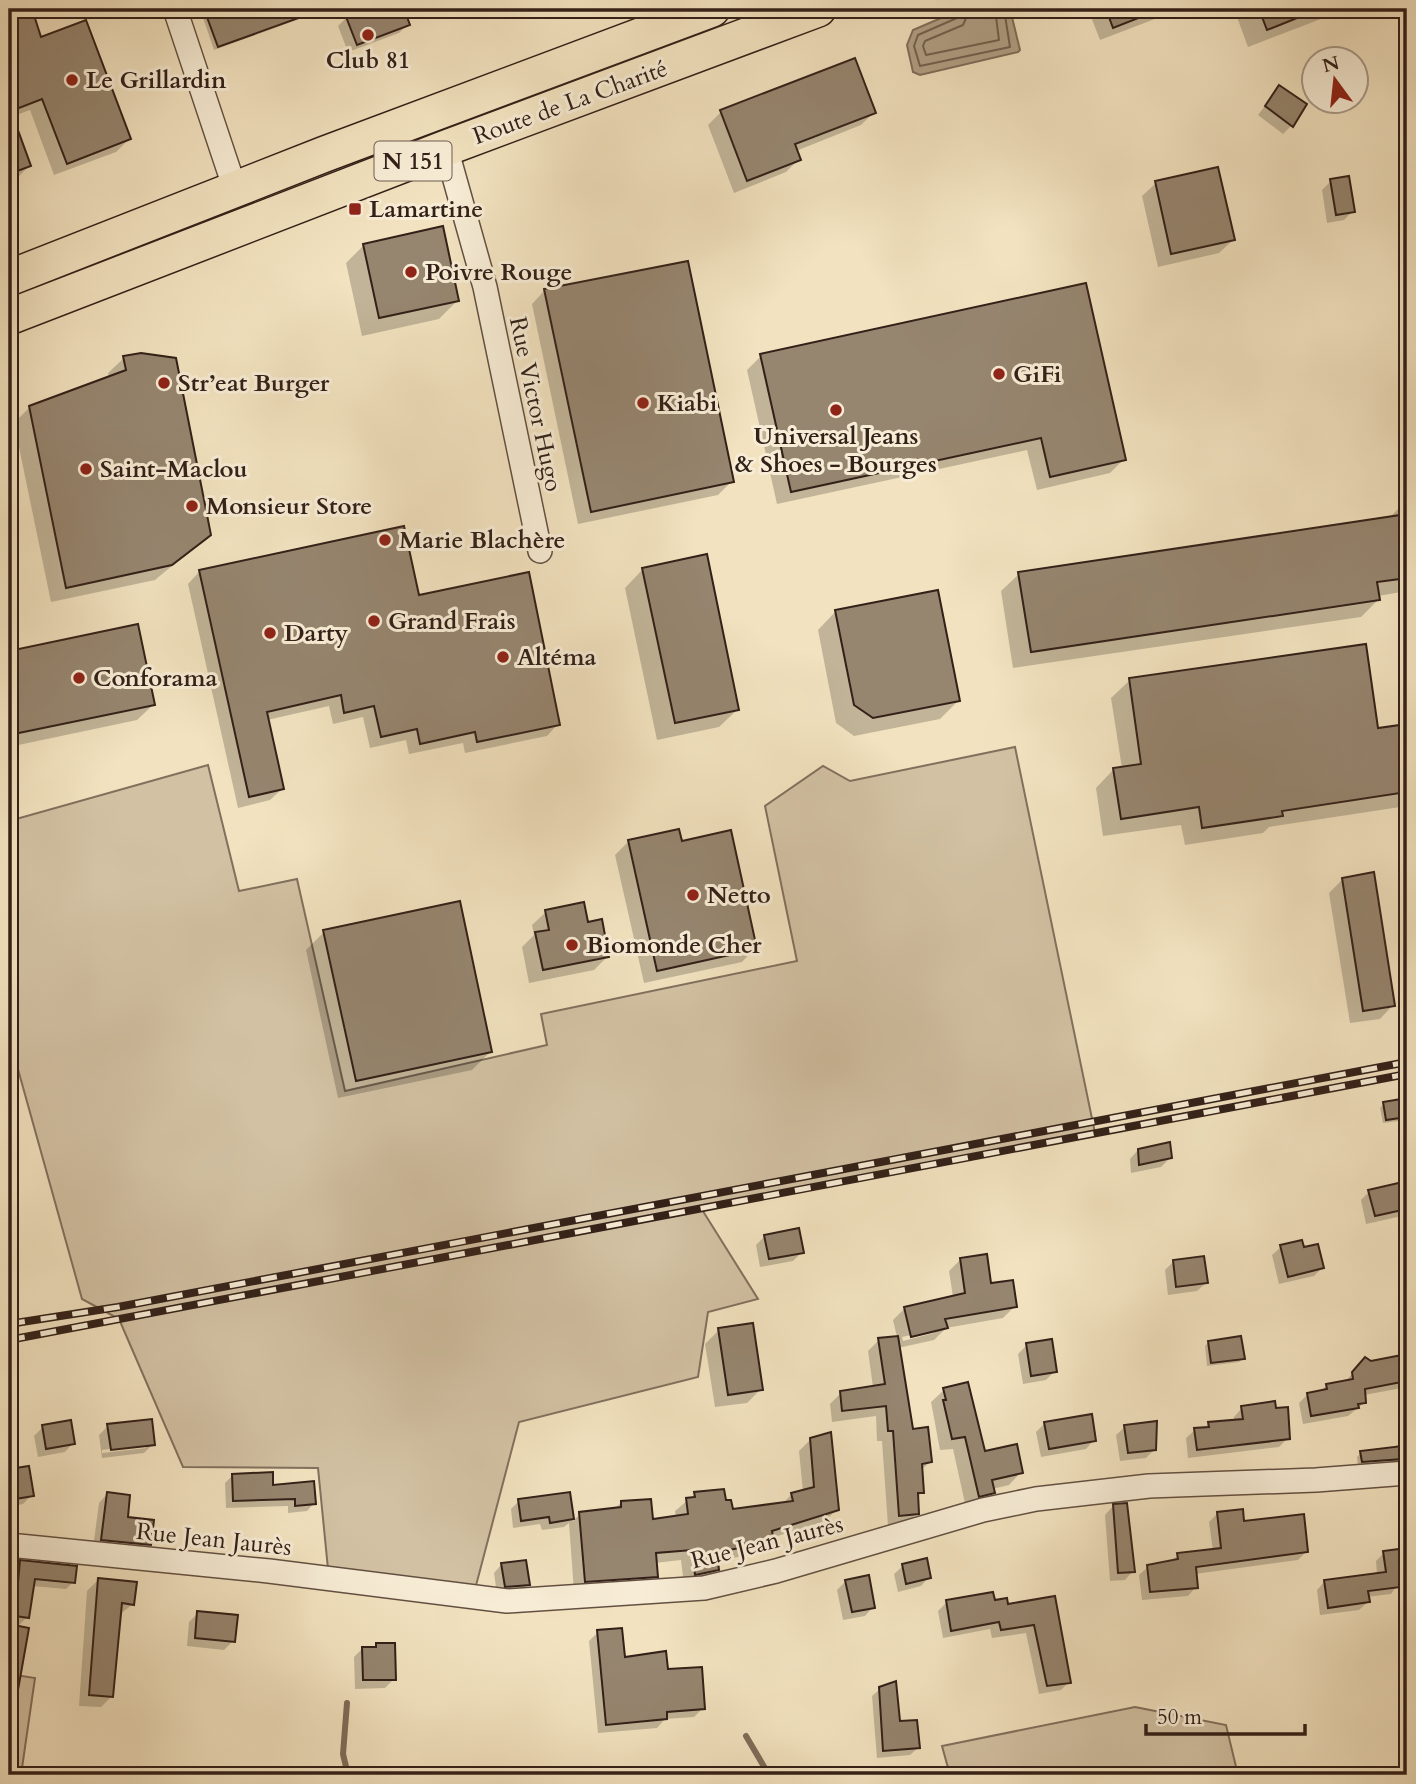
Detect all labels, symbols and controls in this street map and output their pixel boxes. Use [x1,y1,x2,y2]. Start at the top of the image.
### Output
marker: Club 81 [360,27,376,43]
place label: Club 81 [326,44,410,77]
north arrow [1300,46,1370,116]
text: N [1320,50,1343,79]
street label: Route de La Charité [468,52,672,153]
place label: Le Grillardin [86,64,227,97]
marker: Le Grillardin [64,72,80,88]
road number: N 151 [374,142,452,180]
place label: Lamartine [369,193,483,226]
marker: Lamartine [347,201,363,217]
place label: Poivre Rouge [425,256,572,289]
marker: Poivre Rouge [403,264,419,280]
street label: Rue Victor Hugo [501,314,570,495]
place label: GiFi [1013,358,1062,391]
marker: GiFi [991,366,1007,382]
place label: Str’eat Burger [178,367,330,400]
marker: Str’eat Burger [156,375,172,391]
place label: Kiabi [657,387,718,420]
marker: Kiabi [635,395,651,411]
marker: Universal Jeans & Shoes - Bourges [828,402,844,418]
place label: Universal Jeans & Shoes - Bourges [735,420,937,481]
place label: Saint-Maclou [100,453,248,486]
marker: Saint-Maclou [78,461,94,477]
place label: Monsieur Store [206,490,372,523]
marker: Monsieur Store [184,498,200,514]
place label: Marie Blachère [399,524,565,557]
marker: Marie Blachère [377,532,393,548]
place label: Grand Frais [388,605,516,638]
marker: Grand Frais [366,613,382,629]
place label: Darty [284,617,349,650]
marker: Darty [262,625,278,641]
place label: Altéma [517,641,596,674]
marker: Altéma [495,649,511,665]
place label: Conforama [93,662,218,695]
marker: Conforama [71,670,87,686]
place label: Netto [707,879,771,912]
marker: Netto [685,887,701,903]
place label: Biomonde Cher [586,929,762,962]
marker: Biomonde Cher [564,937,580,953]
street label: Rue Jean Jaurès [687,1508,847,1577]
street label: Rue Jean Jaurès [135,1515,293,1564]
scale bar [1146,1693,1306,1737]
text: 50 m [1157,1703,1202,1732]

